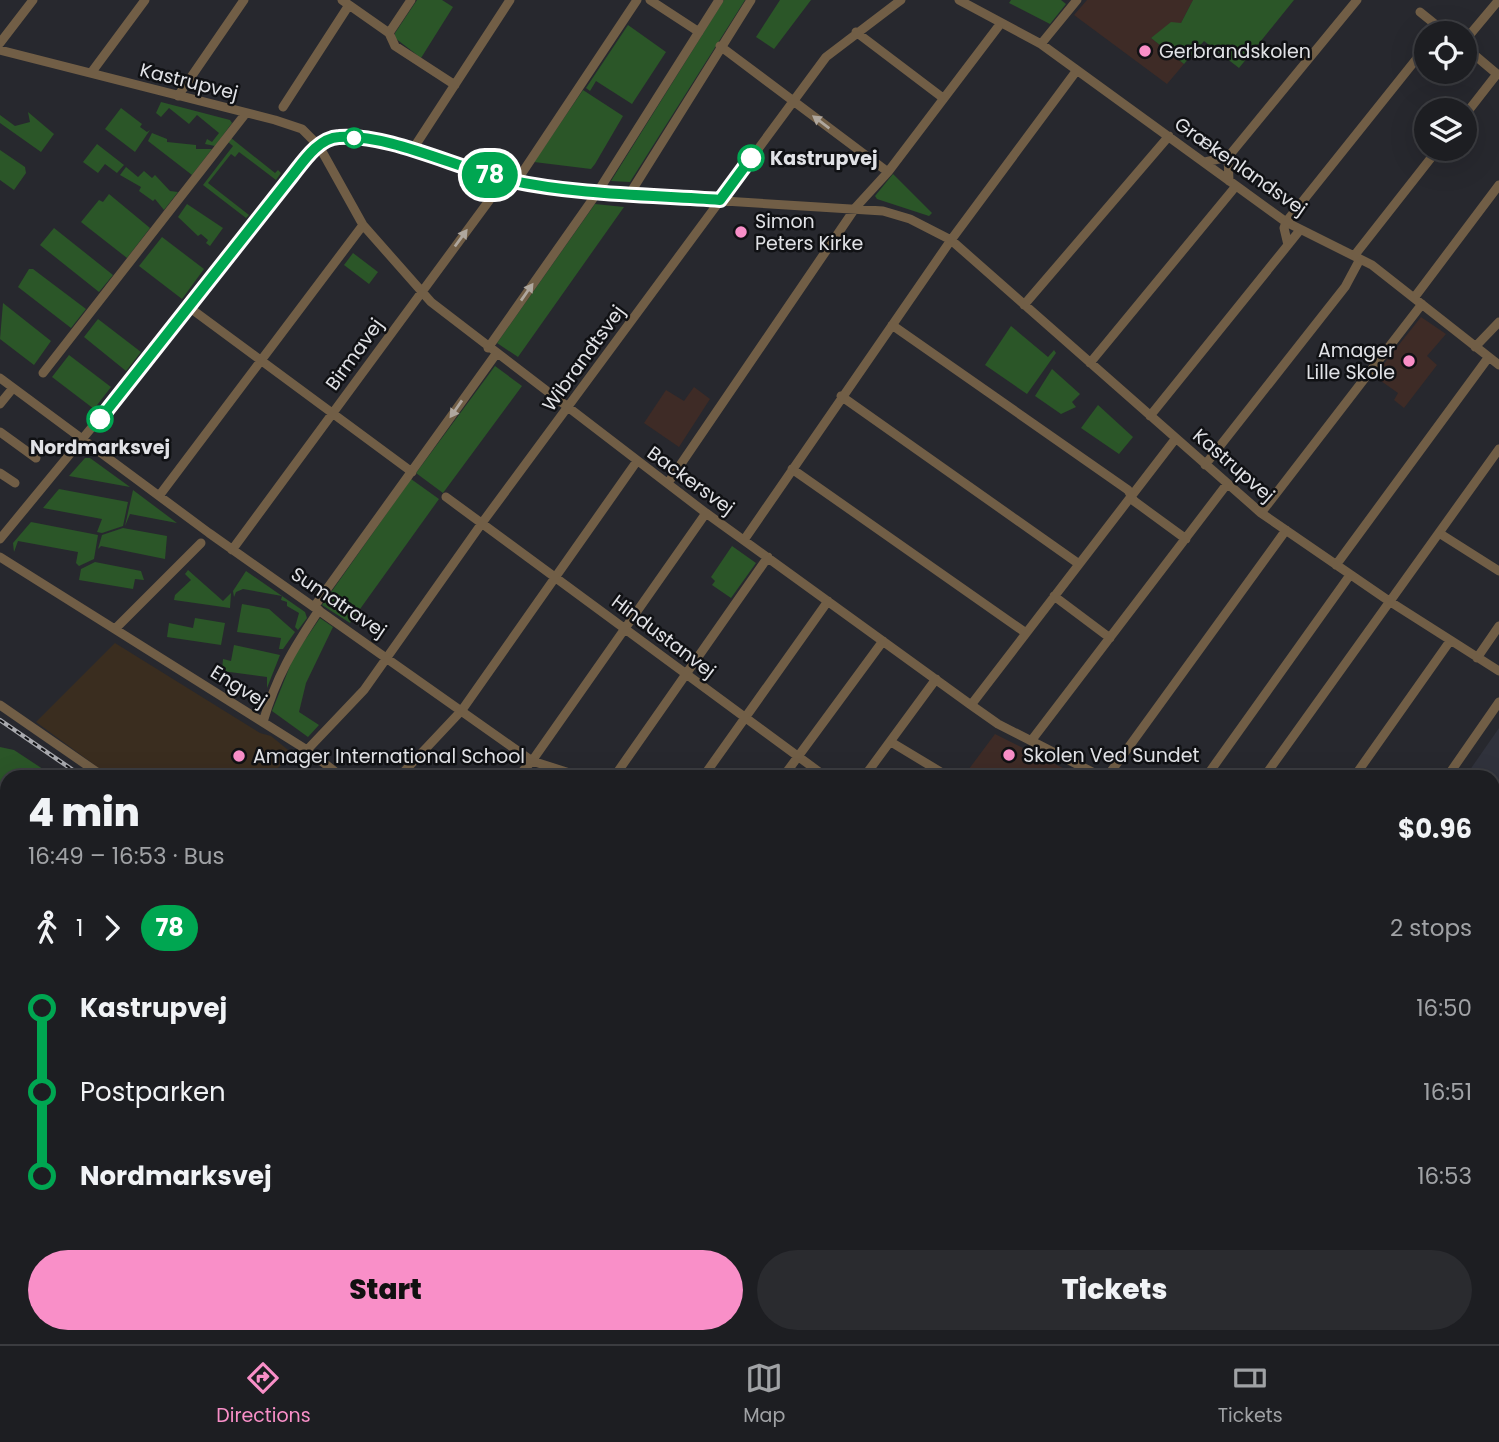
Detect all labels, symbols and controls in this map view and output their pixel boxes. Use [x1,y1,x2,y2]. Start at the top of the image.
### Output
map controls [1414,21,1477,161]
button: locate [1414,21,1477,84]
place label: Gerbrandskolen [1159,38,1311,65]
marker: Gerbrandskolen [1137,43,1153,59]
street label: Kastrupvej [137,56,241,107]
button: layers [1414,98,1477,161]
street label: Grækenlandsvej [1169,111,1312,222]
one-way arrow [812,115,830,129]
unlabelled marker [344,128,364,148]
marker: Kastrupvej [738,145,764,171]
place label: Kastrupvej [770,145,877,172]
line badge: 78 [458,152,522,198]
text: 78 [476,158,504,191]
place label: Simon Peters Kirke [755,208,863,257]
marker: Simon Peters Kirke [733,224,749,240]
one-way arrow [454,229,468,247]
one-way arrow [520,283,534,301]
street label: Wibrandtsvej [536,300,631,417]
street label: Birmavej [319,313,390,396]
place label: Amager Lille Skole [1306,337,1395,386]
marker: Amager Lille Skole [1401,353,1417,369]
one-way arrow [449,400,463,418]
marker: Nordmarksvej [87,406,113,432]
street label: Kastrupvej [1187,422,1280,508]
place label: Nordmarksvej [30,434,170,461]
street label: Backersvej [642,440,740,521]
street label: Sumatravej [286,561,392,644]
street label: Hindustanvej [606,588,721,684]
street label: Engvej [205,659,272,714]
place label: Skolen Ved Sundet [1023,742,1199,769]
place label: Amager International School [253,743,525,770]
marker: Skolen Ved Sundet [1001,747,1017,763]
marker: Amager International School [231,748,247,764]
text: 4 min [28,786,140,839]
text: $0.96 [1398,811,1472,847]
text: 16:49 – 16:53 · Bus [28,840,225,872]
icon: walk [28,909,66,947]
icon: forward [93,909,131,947]
text: 78 [155,911,184,944]
text: 1 [76,912,83,944]
text: 2 stops [1390,912,1472,944]
text: Kastrupvej [80,990,227,1026]
text: 16:50 [1416,992,1472,1024]
text: Postparken [80,1074,226,1110]
text: 16:51 [1423,1076,1472,1108]
text: Nordmarksvej [80,1158,272,1194]
text: 16:53 [1417,1160,1472,1192]
button: Start [28,1250,743,1330]
button: Tickets [757,1250,1472,1330]
tab: Directions [216,1359,311,1430]
tab: Map [743,1359,785,1430]
tab: Tickets [1218,1359,1283,1430]

